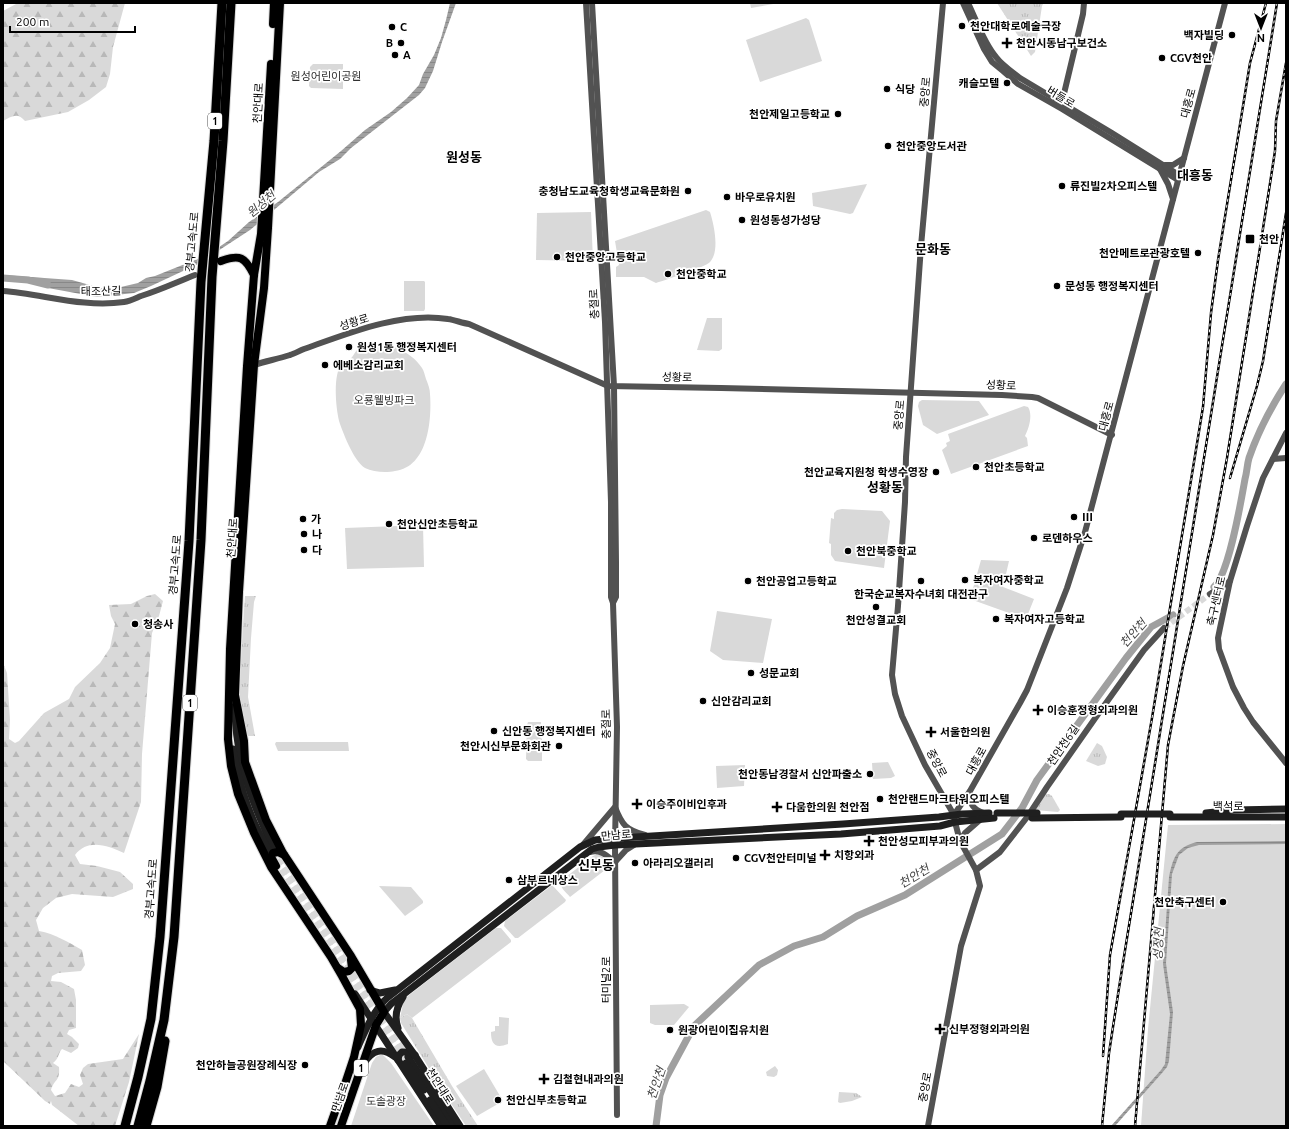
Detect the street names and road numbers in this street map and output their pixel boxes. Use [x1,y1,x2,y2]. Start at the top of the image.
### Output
street label: 중앙로 [918,76,932,108]
street label: 천안대로 [251,82,265,124]
street label: 버들로 [1045,84,1077,110]
street label: 대흥로 [1178,87,1198,119]
road number: 1 [208,113,222,129]
street label: 경부고속도로 [183,211,201,273]
street label: 태조산길 [81,285,121,297]
street label: 충절로 [587,289,601,319]
street label: 성황로 [338,312,370,332]
street label: 성황로 [662,371,692,383]
street label: 성황로 [986,378,1016,392]
street label: 중앙로 [892,399,906,431]
street label: 대흥로 [1096,400,1116,432]
street label: 천안대로 [225,517,239,559]
street label: 경부고속도로 [167,534,183,596]
street label: 축구센터로 [1204,575,1228,627]
road number: 1 [183,695,197,711]
street label: 충절로 [600,709,612,739]
street label: 천안천6길 [1045,722,1081,768]
street label: 대흥로 [963,745,989,777]
street label: 중앙로 [925,747,949,779]
street label: 백석로 [1213,800,1243,812]
street label: 만남로 [600,828,632,842]
street label: 경부고속도로 [143,858,159,920]
street label: 터미널2로 [600,957,612,1003]
road number: 1 [354,1060,368,1076]
street label: 천안대로 [424,1066,456,1106]
street label: 중앙로 [916,1071,934,1103]
street label: 만남로 [329,1081,351,1113]

